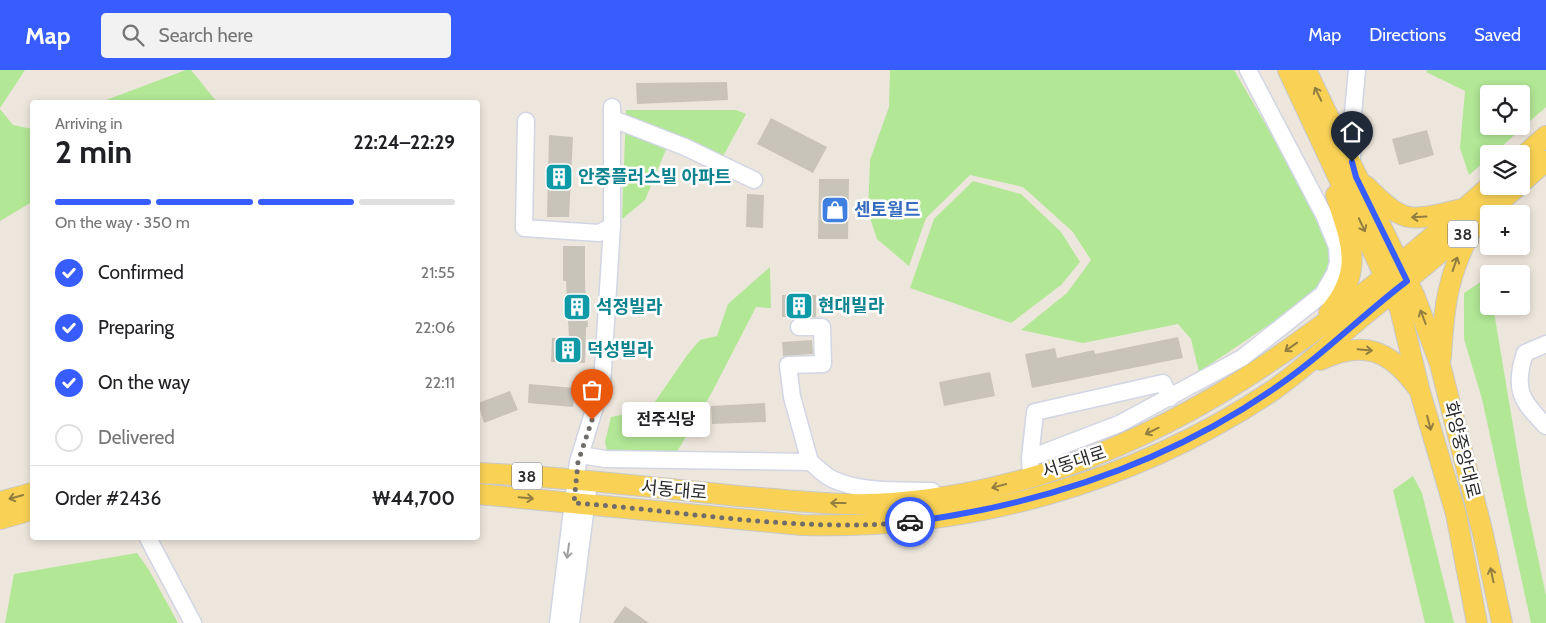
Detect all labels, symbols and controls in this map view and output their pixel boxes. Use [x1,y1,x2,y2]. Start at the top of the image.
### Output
search box [101,13,451,58]
text: Map [25,21,71,50]
icon: search [119,21,147,49]
text: Search here [159,24,253,47]
text: Map [1308,24,1341,46]
text: Directions [1369,24,1446,46]
text: Saved [1474,24,1521,46]
map controls [1480,85,1530,315]
button: locate [1480,85,1530,135]
one-way arrow [1313,87,1322,102]
pin [1331,111,1373,162]
text: Arriving in [55,114,122,133]
icon: home [1338,118,1366,146]
text: 22:24–22:29 [353,131,455,154]
text: 2 min [55,132,132,171]
button: layers [1480,145,1530,195]
building icon: 안중플러스빌 아파트 [544,162,574,192]
place label: 안중플러스빌 아파트 [578,166,731,188]
shop icon: 센토월드 [820,195,850,225]
place label: 센토월드 [854,199,920,221]
button: + [1480,205,1530,255]
text: On the way · 350 m [55,213,190,232]
one-way arrow [1411,213,1427,222]
one-way arrow [1357,217,1367,232]
road number: 38 [1448,220,1478,248]
one-way arrow [1451,256,1461,272]
icon: check [55,259,83,287]
text: Confirmed [98,261,184,284]
text: 21:55 [421,263,455,282]
button: − [1480,265,1530,315]
building icon: 현대빌라 [784,291,814,321]
building icon: 석정빌라 [562,292,592,322]
place label: 현대빌라 [818,295,885,317]
place label: 석정빌라 [596,296,663,318]
one-way arrow [1418,310,1427,325]
icon: check [55,314,83,342]
text: Preparing [98,316,174,339]
text: 22:06 [415,318,455,337]
building icon: 덕성빌라 [553,335,583,365]
place label: 덕성빌라 [587,339,654,361]
one-way arrow [1285,342,1298,353]
one-way arrow [1356,345,1372,355]
icon: check [55,369,83,397]
pin [571,369,613,420]
text: On the way [98,371,190,394]
text: 22:11 [424,373,455,392]
icon: bag [578,376,606,404]
street label: 화양중앙대로 [1439,399,1485,501]
callout: 전주식당 [622,402,710,438]
text: 전주식당 [637,410,695,429]
one-way arrow [1424,415,1434,431]
text: Delivered [98,426,175,449]
one-way arrow [1145,427,1160,436]
street label: 서동대로 [1039,441,1109,483]
road number: 38 [512,462,542,490]
street label: 서동대로 [640,476,708,504]
one-way arrow [992,481,1008,491]
text: Order #2436 [55,487,161,510]
text: ₩44,700 [372,487,455,510]
one-way arrow [9,493,25,502]
one-way arrow [518,494,534,503]
courier [885,497,935,547]
one-way arrow [831,498,847,508]
icon: car [896,508,924,536]
one-way arrow [562,543,572,559]
one-way arrow [1487,568,1496,584]

